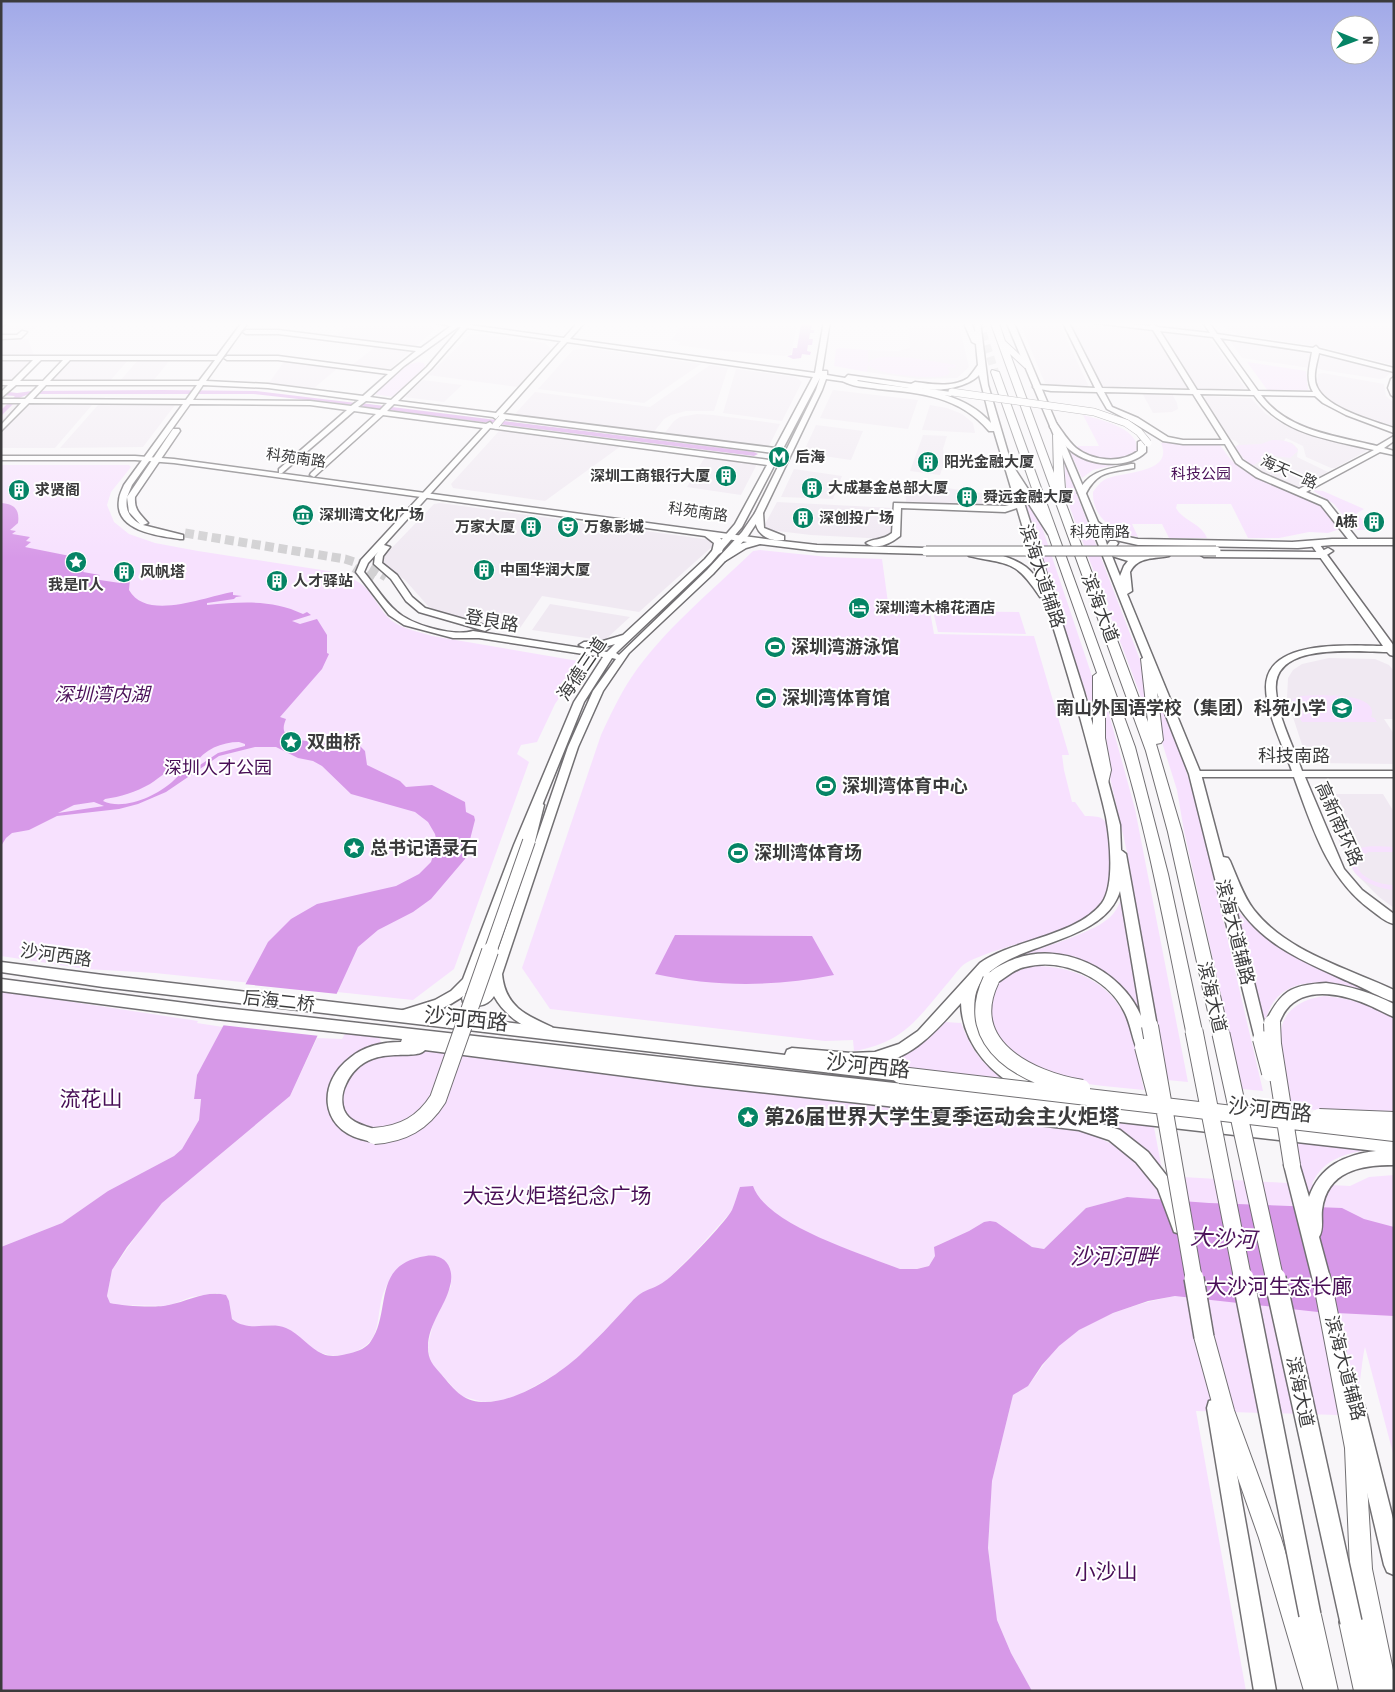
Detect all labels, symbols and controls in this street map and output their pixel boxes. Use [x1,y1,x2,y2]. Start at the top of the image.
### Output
north arrow [1330,15,1380,65]
text: N [1360,36,1376,44]
street label: 科苑南路 [265,445,327,470]
metro station icon: 后海 [767,445,791,469]
place label: 后海 [795,448,825,465]
building icon: 阳光金融大厦 [916,450,940,474]
street label: 海天一路 [1258,452,1320,492]
place label: 阳光金融大厦 [944,453,1034,470]
building icon: 深圳工商银行大厦 [714,464,738,488]
park label: 科技公园 [1171,465,1231,482]
place label: 深圳工商银行大厦 [590,467,710,484]
building icon: 大成基金总部大厦 [800,476,824,500]
building icon: 求贤阁 [7,478,31,502]
place label: 大成基金总部大厦 [828,479,948,496]
place label: 求贤阁 [35,481,80,498]
building icon: 舜远金融大厦 [955,485,979,509]
place label: 舜远金融大厦 [983,488,1073,505]
street label: 科苑南路 [667,499,729,524]
museum icon: 深圳湾文化广场 [291,503,315,527]
place label: 深圳湾文化广场 [319,506,424,523]
building icon: 深创投广场 [791,506,815,530]
place label: 深创投广场 [819,509,894,526]
building icon: A栋 [1362,510,1386,534]
place label: A栋 [1335,513,1358,530]
building icon: 万家大厦 [519,515,543,539]
theatre icon: 万象影城 [556,515,580,539]
place label: 万家大厦 [455,518,515,535]
place label: 万象影城 [584,518,644,535]
street label: 滨海大道辅路 [1016,521,1069,630]
street label: 科苑南路 [1070,523,1130,540]
place icon: 我是IT人 [64,550,88,574]
building icon: 中国华润大厦 [472,558,496,582]
building icon: 风帆塔 [112,560,136,584]
place label: 中国华润大厦 [500,561,590,578]
place label: 风帆塔 [140,563,185,580]
building icon: 人才驿站 [265,569,289,593]
street label: 滨海大道 [1078,570,1123,645]
place label: 人才驿站 [293,572,353,589]
place label: 我是IT人 [48,576,104,593]
hotel icon: 深圳湾木棉花酒店 [847,596,871,620]
place label: 深圳湾木棉花酒店 [875,599,995,616]
street label: 登良路 [464,605,520,636]
street label: 海德三道 [553,633,610,704]
sports icon: 深圳湾游泳馆 [763,635,787,659]
place label: 深圳湾游泳馆 [791,636,899,657]
water label: 深圳湾内湖 [54,683,152,705]
sports icon: 深圳湾体育馆 [754,686,778,710]
place label: 深圳湾体育馆 [782,687,890,708]
school or university icon: 南山外国语学校（集团）科苑小学 [1330,696,1354,720]
place label: 南山外国语学校（集团）科苑小学 [1056,697,1326,718]
place icon: 双曲桥 [279,730,303,754]
place label: 双曲桥 [307,731,361,752]
street label: 科技南路 [1258,745,1330,766]
park label: 深圳人才公园 [164,757,272,778]
sports icon: 深圳湾体育中心 [814,774,838,798]
place label: 深圳湾体育中心 [842,775,968,796]
street label: 高新南环路 [1312,778,1367,869]
place icon: 总书记语录石 [342,836,366,860]
place label: 总书记语录石 [370,837,478,858]
sports icon: 深圳湾体育场 [726,841,750,865]
place label: 深圳湾体育场 [754,842,862,863]
street label: 滨海大道辅路 [1212,877,1259,987]
street label: 沙河西路 [19,939,93,970]
street label: 滨海大道 [1194,959,1231,1034]
street label: 后海二桥 [242,986,316,1015]
street label: 沙河西路 [423,1002,509,1034]
street label: 沙河西路 [825,1049,911,1081]
park label: 流花山 [60,1086,123,1110]
street label: 沙河西路 [1227,1093,1313,1125]
place label: 第26届世界大学生夏季运动会主火炬塔 [764,1104,1120,1128]
place icon: 第26届世界大学生夏季运动会主火炬塔 [736,1105,760,1129]
park label: 大运火炬塔纪念广场 [463,1183,652,1207]
water label: 大沙河 [1189,1223,1261,1253]
water label: 沙河河畔 [1070,1243,1161,1269]
park label: 大沙河生态长廊 [1206,1274,1353,1298]
street label: 滨海大道辅路 [1321,1313,1370,1423]
street label: 滨海大道 [1283,1354,1318,1429]
park label: 小沙山 [1075,1559,1138,1583]

